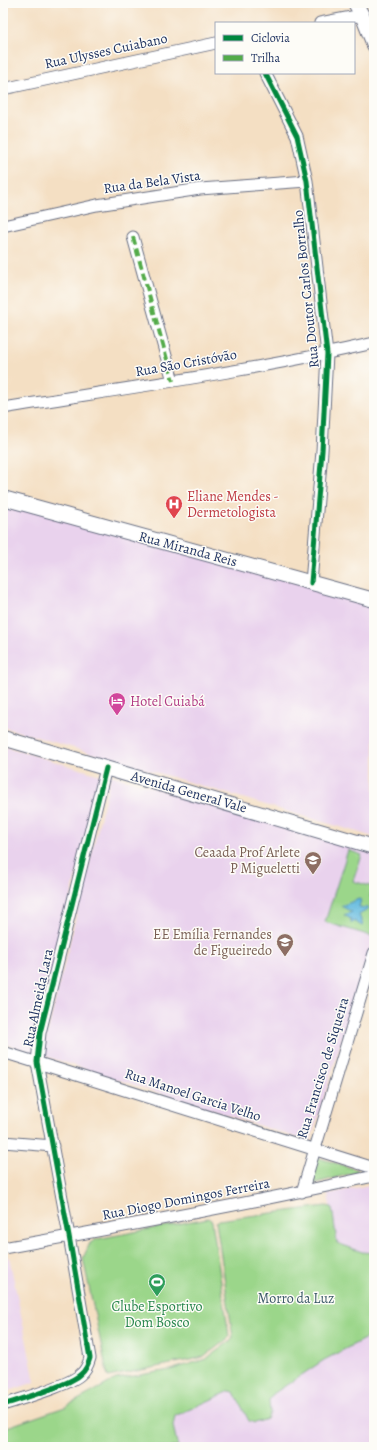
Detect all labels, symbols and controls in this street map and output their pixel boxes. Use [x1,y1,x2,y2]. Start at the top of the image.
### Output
legend [215,22,355,74]
street label: Rua Ulysses Cuiabano [43,29,169,73]
text: Ciclovia [251,30,290,46]
text: Trilha [251,50,281,66]
street label: Rua da Bela Vista [102,166,202,198]
street label: Rua Doutor Carlos Borralho [288,209,324,369]
street label: Rua São Cristóvão [134,345,238,381]
place label: Eliane Mendes - Dermetologista [187,487,279,522]
hospital icon: Eliane Mendes - Dermetologista [164,494,184,519]
street label: Rua Miranda Reis [137,527,239,571]
hotel icon: Hotel Cuiabá [107,691,127,716]
place label: Hotel Cuiabá [130,692,205,711]
street label: Avenida General Vale [128,766,249,818]
place label: Ceaada Prof Arlete P Migueletti [194,843,300,878]
school or university icon: Ceaada Prof Arlete P Migueletti [303,850,323,875]
place label: EE Emília Fernandes de Figueiredo [153,925,272,960]
school or university icon: EE Emília Fernandes de Figueiredo [275,932,295,957]
street label: Rua Almeida Lara [18,946,58,1049]
street label: Rua Francisco de Siqueira [292,995,354,1141]
street label: Rua Manoel Garcia Velho [122,1064,264,1126]
street label: Rua Diogo Domingos Ferreira [101,1173,272,1225]
sports icon: Clube Esportivo Dom Bosco [147,1272,167,1297]
park label: Morro da Luz [258,1289,334,1308]
place label: Clube Esportivo Dom Bosco [111,1297,203,1332]

